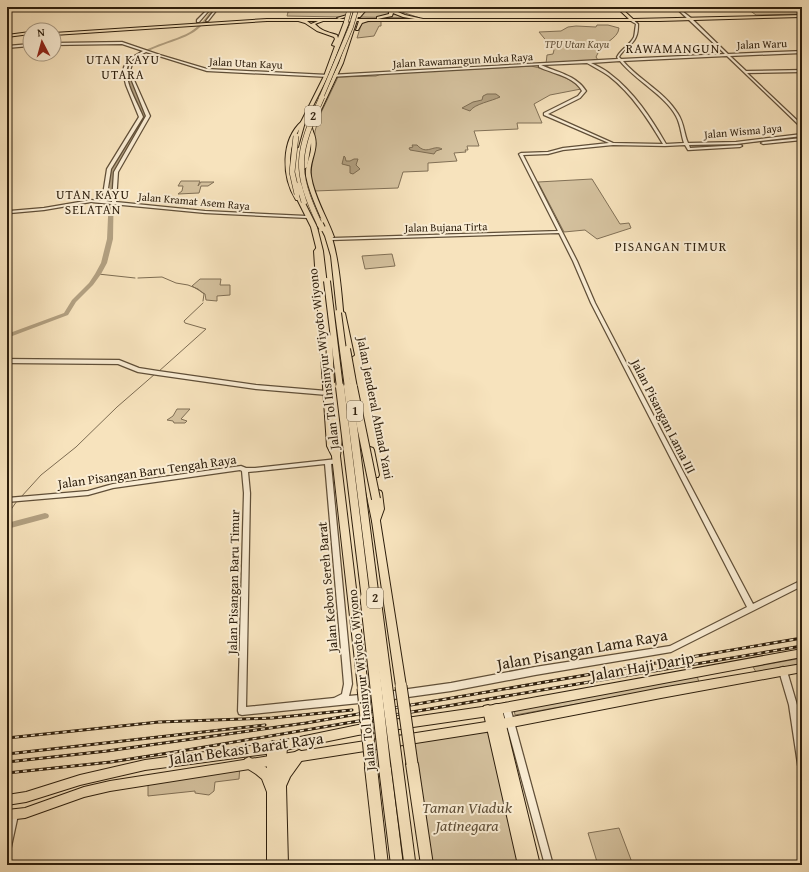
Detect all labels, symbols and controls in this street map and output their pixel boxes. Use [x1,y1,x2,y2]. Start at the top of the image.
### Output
north arrow [22,22,62,62]
text: N [36,24,46,40]
street label: Jalan Waru [735,35,787,53]
park label: TPU Utan Kayu [545,36,610,52]
district label: RAWAMANGUN [626,39,720,58]
street label: Jalan Rawamangun Muka Raya [390,48,534,72]
district label: UTAN KAYU UTARA [86,50,160,84]
street label: Jalan Utan Kayu [207,53,283,73]
road number: 2 [305,106,321,126]
street label: Jalan Wisma Jaya [701,120,783,143]
district label: UTAN KAYU SELATAN [56,185,130,219]
street label: Jalan Kramat Asem Raya [136,188,251,214]
street label: Jalan Bujana Tirta [403,218,488,236]
district label: PISANGAN TIMUR [615,237,727,256]
street label: Jalan Tol Insinyur Wiyoto Wiyono [303,267,344,453]
street label: Jalan Jenderal Ahmad Yani [352,333,399,481]
street label: Jalan Pisangan Lama III [626,354,701,477]
road number: 1 [347,401,363,421]
street label: Jalan Pisangan Baru Tengah Raya [55,449,238,494]
street label: Jalan Pisangan Baru Timur [223,509,244,657]
street label: Jalan Kebon Sereh Barat [312,521,343,655]
street label: Jalan Tol Insinyur Wiyoto Wiyono [342,588,381,774]
road number: 2 [367,588,383,608]
street label: Jalan Pisangan Lama Raya [493,622,670,676]
street label: Jalan Haji Darip [586,645,696,687]
street label: Jalan Bekasi Barat Raya [165,725,325,771]
park label: Taman Viaduk Jatinegara [422,795,513,837]

